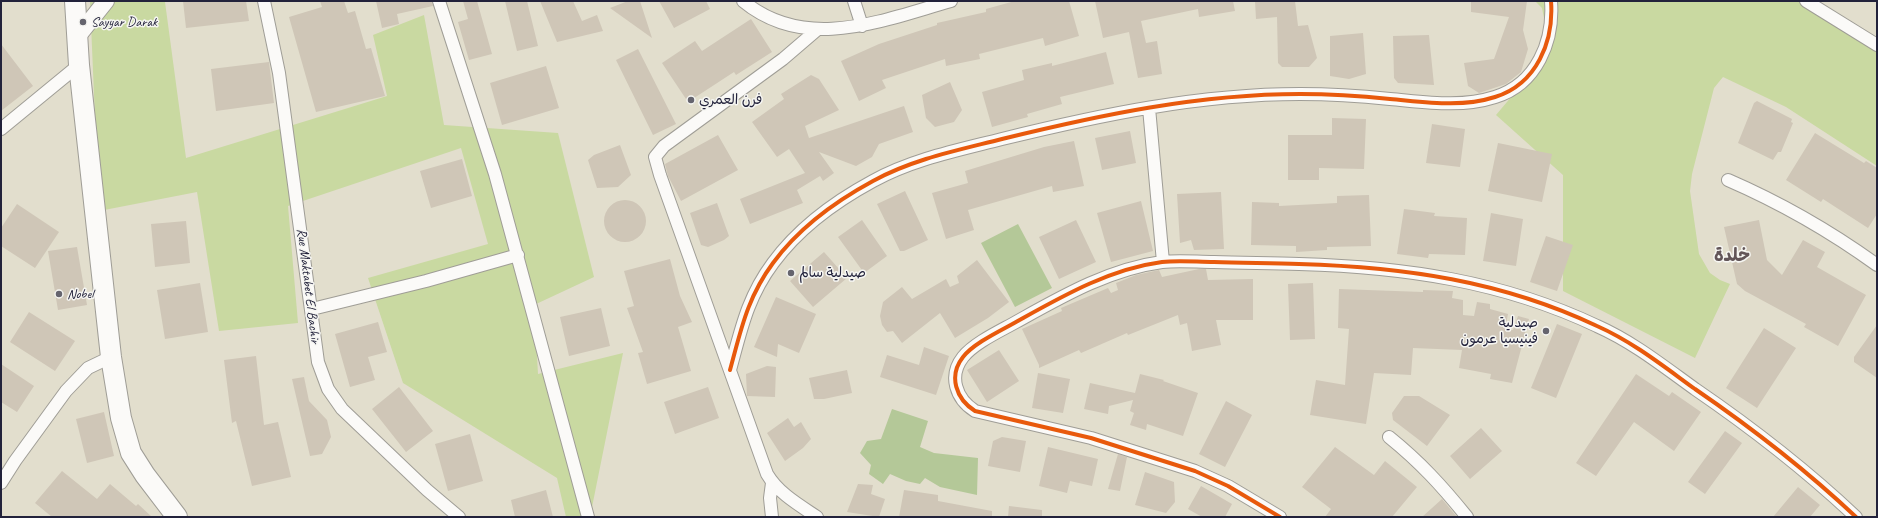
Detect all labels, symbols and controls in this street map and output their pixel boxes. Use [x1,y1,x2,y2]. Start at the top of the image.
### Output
place label: Sayyar Darak [91,14,157,30]
marker: Sayyar Darak [78,17,88,27]
place label: فرن العمري [699,92,762,108]
marker: فرن العمري [686,95,696,105]
street label: Rue Maktabet El Bachir [293,227,323,345]
district label: خلدة [1714,245,1750,267]
place label: صيدلية سالم [799,265,866,281]
marker: صيدلية سالم [786,268,796,278]
place label: Nobel [67,286,93,302]
marker: Nobel [54,289,64,299]
place label: صيدلية فينيسيا عرمون [1461,315,1538,348]
marker: صيدلية فينيسيا عرمون [1541,326,1551,336]

